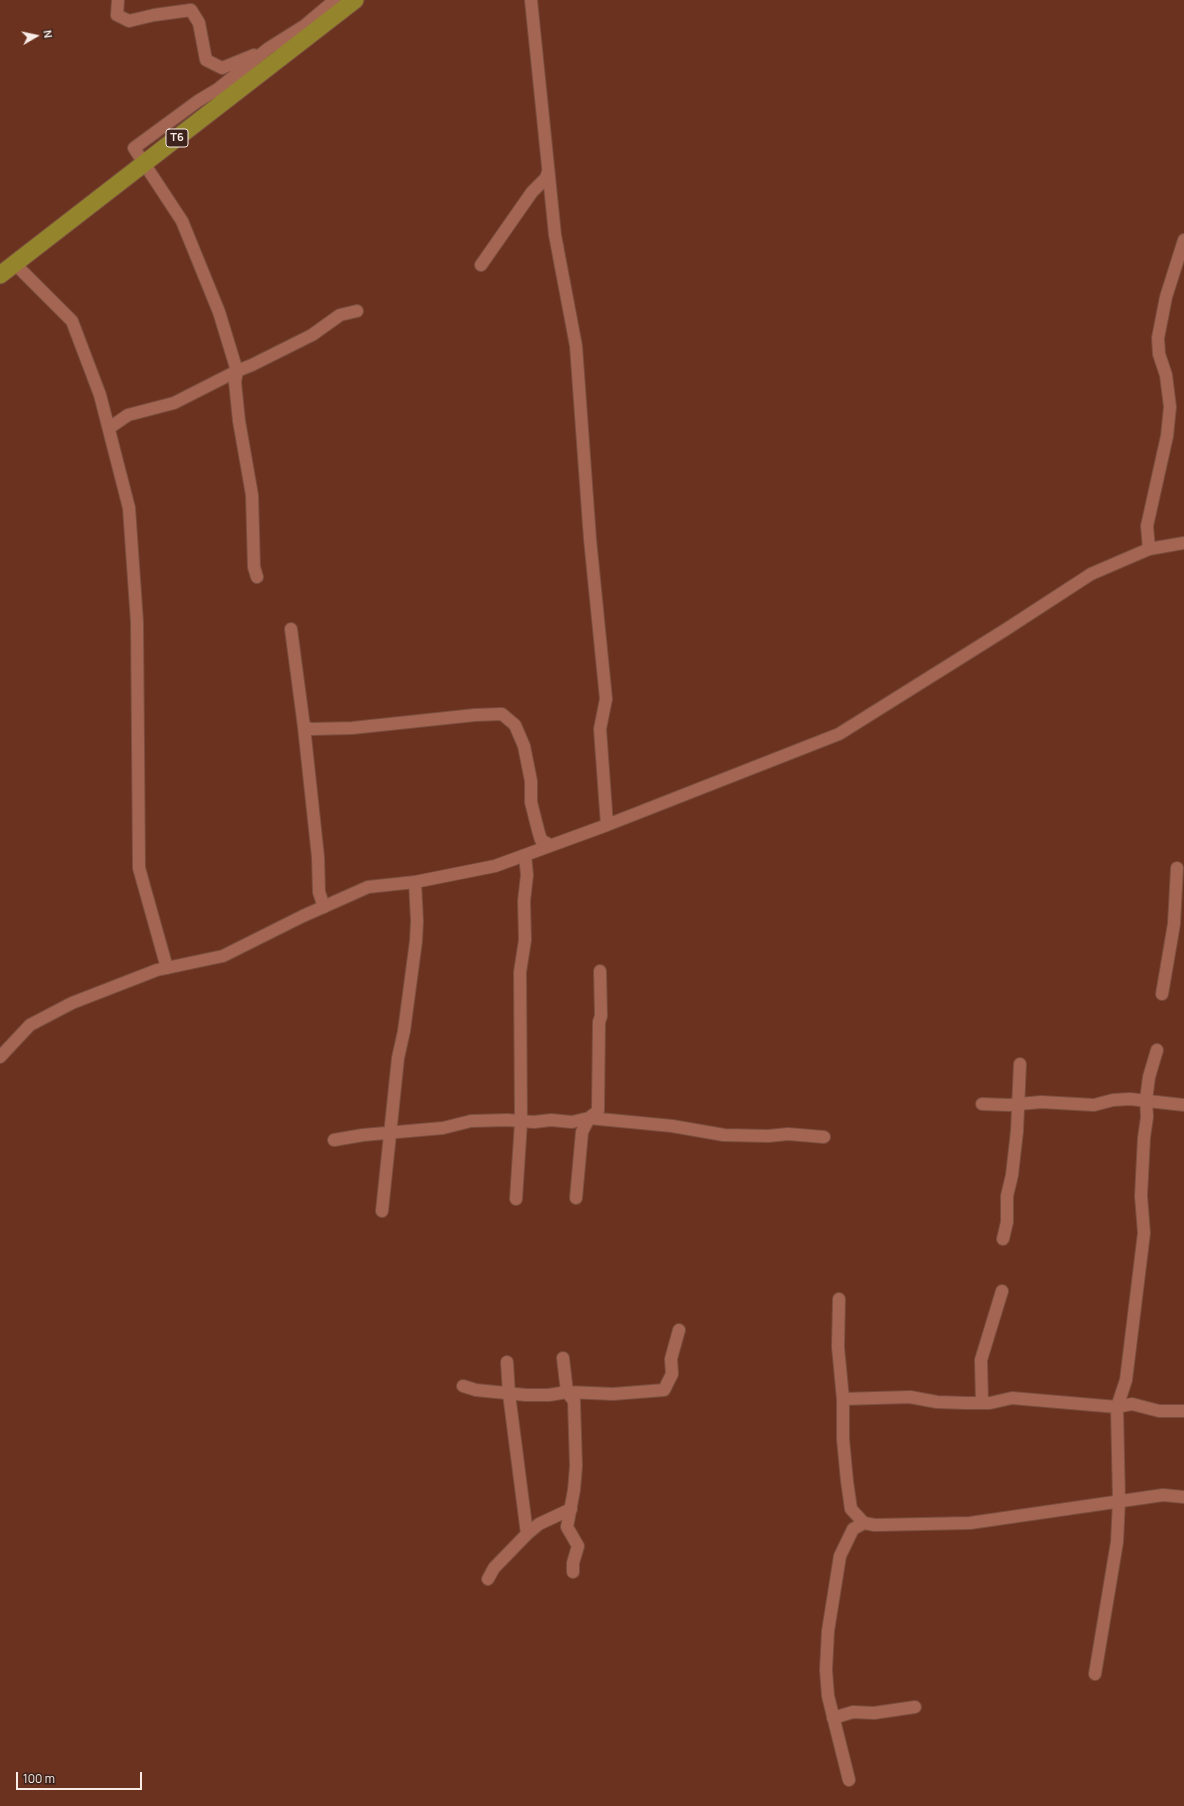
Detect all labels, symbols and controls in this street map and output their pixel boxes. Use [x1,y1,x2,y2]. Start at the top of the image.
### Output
north arrow [16,16,56,56]
text: N [40,29,56,39]
road number: T6 [166,129,188,147]
scale bar [18,1764,144,1790]
text: 100 m [23,1770,55,1787]

